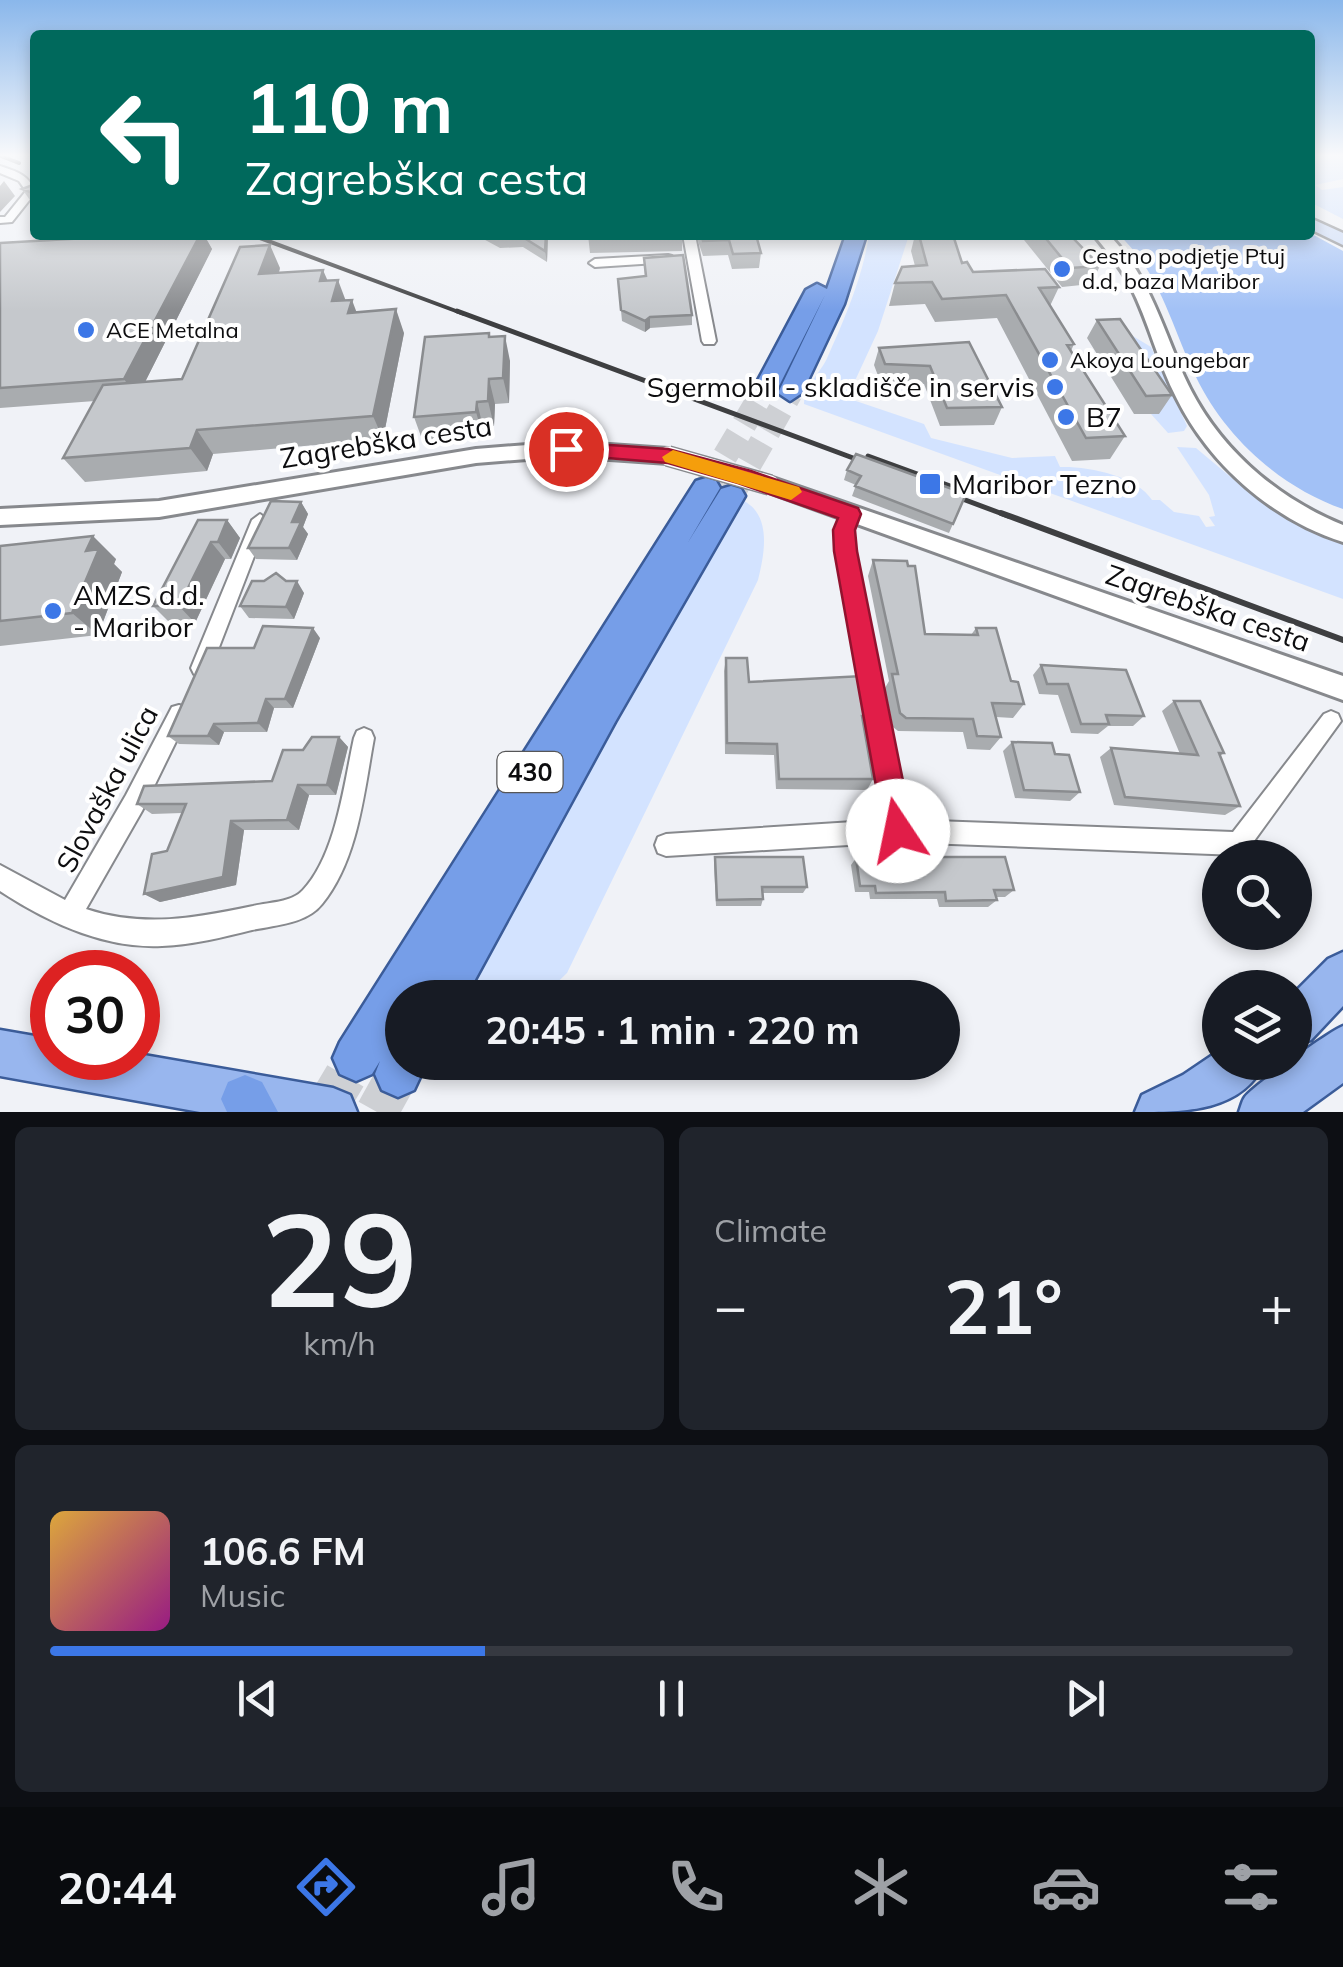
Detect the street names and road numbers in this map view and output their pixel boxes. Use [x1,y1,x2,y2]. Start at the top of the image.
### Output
street label: Zagrebška cesta [278,408,494,475]
street label: Zagrebška cesta [1102,556,1315,659]
street label: Slovaška ulica [48,699,165,878]
road number: 430 [498,752,562,792]

